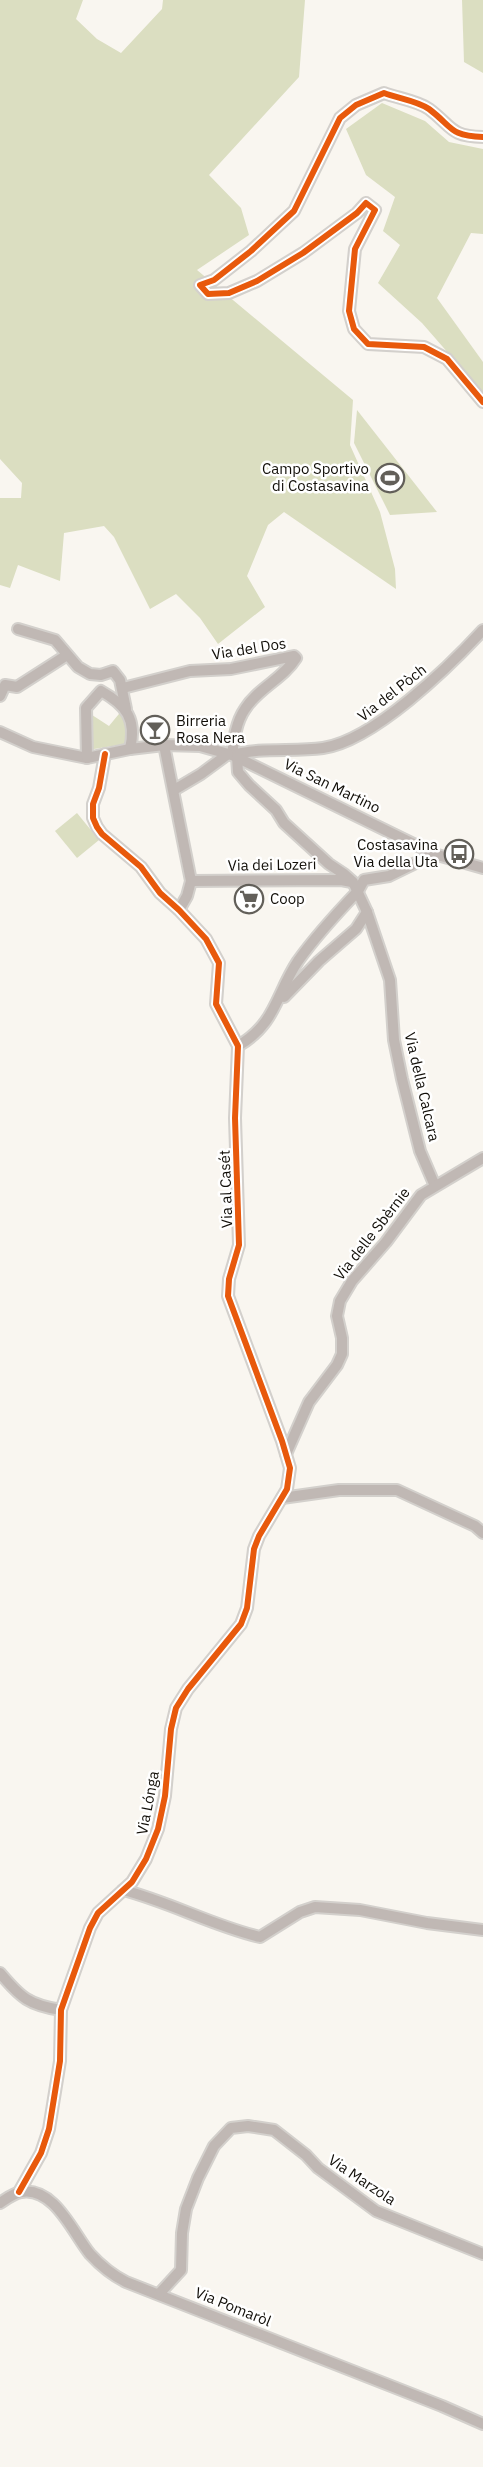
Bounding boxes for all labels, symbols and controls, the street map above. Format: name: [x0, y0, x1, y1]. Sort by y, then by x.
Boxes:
place label: Campo Sportivo di Costasavina: [262, 459, 369, 495]
sports icon: Campo Sportivo di Costasavina: [374, 462, 406, 494]
street label: Via del Dos: [211, 633, 287, 664]
street label: Via del Pòch: [353, 660, 430, 725]
place label: Birreria Rosa Nera: [176, 711, 245, 747]
bar icon: Birreria Rosa Nera: [139, 714, 171, 746]
street label: Via San Martino: [281, 754, 384, 817]
place label: Costasavina Via della Uta: [354, 835, 438, 871]
bus stop icon: Costasavina Via della Uta: [443, 838, 475, 870]
street label: Via dei Lozeri: [228, 854, 316, 875]
supermarket icon: Coop: [233, 883, 265, 915]
place label: Coop: [270, 889, 305, 908]
street label: Via della Calcara: [401, 1030, 444, 1143]
street label: Via al Casét: [215, 1150, 236, 1228]
street label: Via delle Sbèrnie: [329, 1183, 414, 1284]
street label: Via Lónga: [132, 1769, 163, 1836]
street label: Via Marzola: [325, 2150, 400, 2209]
street label: Via Pomaròl: [192, 2283, 274, 2330]

